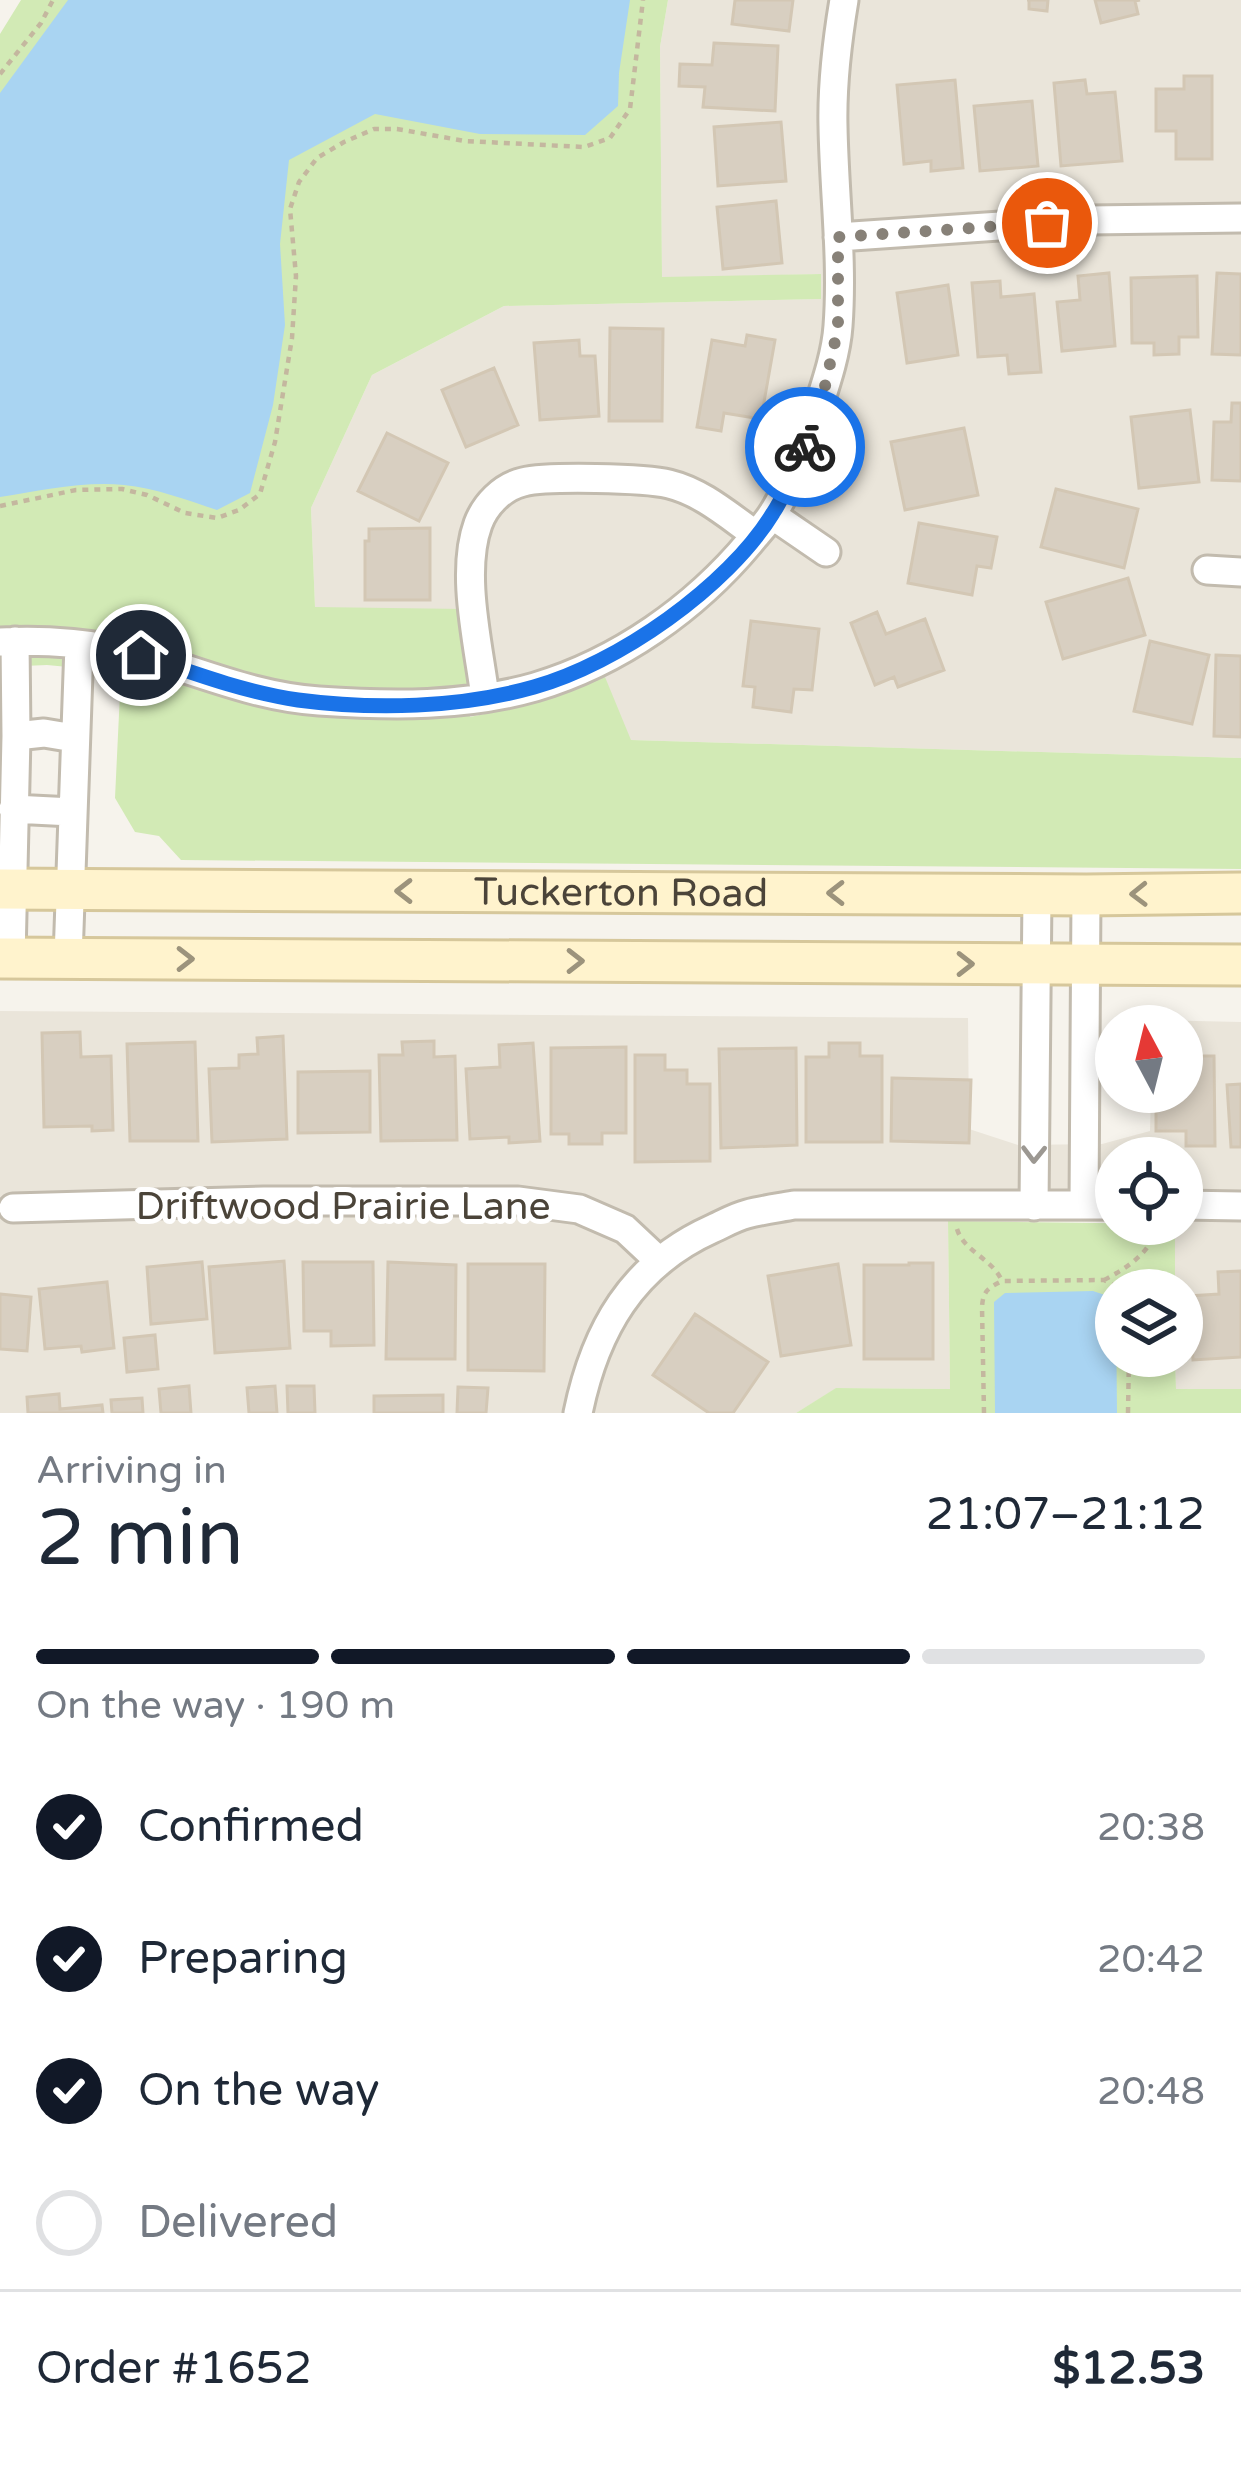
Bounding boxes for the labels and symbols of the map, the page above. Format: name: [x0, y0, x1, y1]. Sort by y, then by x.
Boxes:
pin: [996, 172, 1098, 274]
courier: [745, 387, 865, 507]
pin: [90, 604, 192, 706]
street label: Tuckerton Road: [474, 868, 768, 917]
one-way arrow: [394, 878, 413, 904]
one-way arrow: [826, 880, 844, 906]
one-way arrow: [1129, 881, 1147, 907]
one-way arrow: [176, 945, 195, 971]
one-way arrow: [567, 948, 585, 974]
one-way arrow: [957, 951, 975, 977]
north arrow: [1095, 1005, 1203, 1113]
one-way arrow: [1022, 1145, 1048, 1164]
street label: Driftwood Prairie Lane: [135, 1183, 551, 1230]

